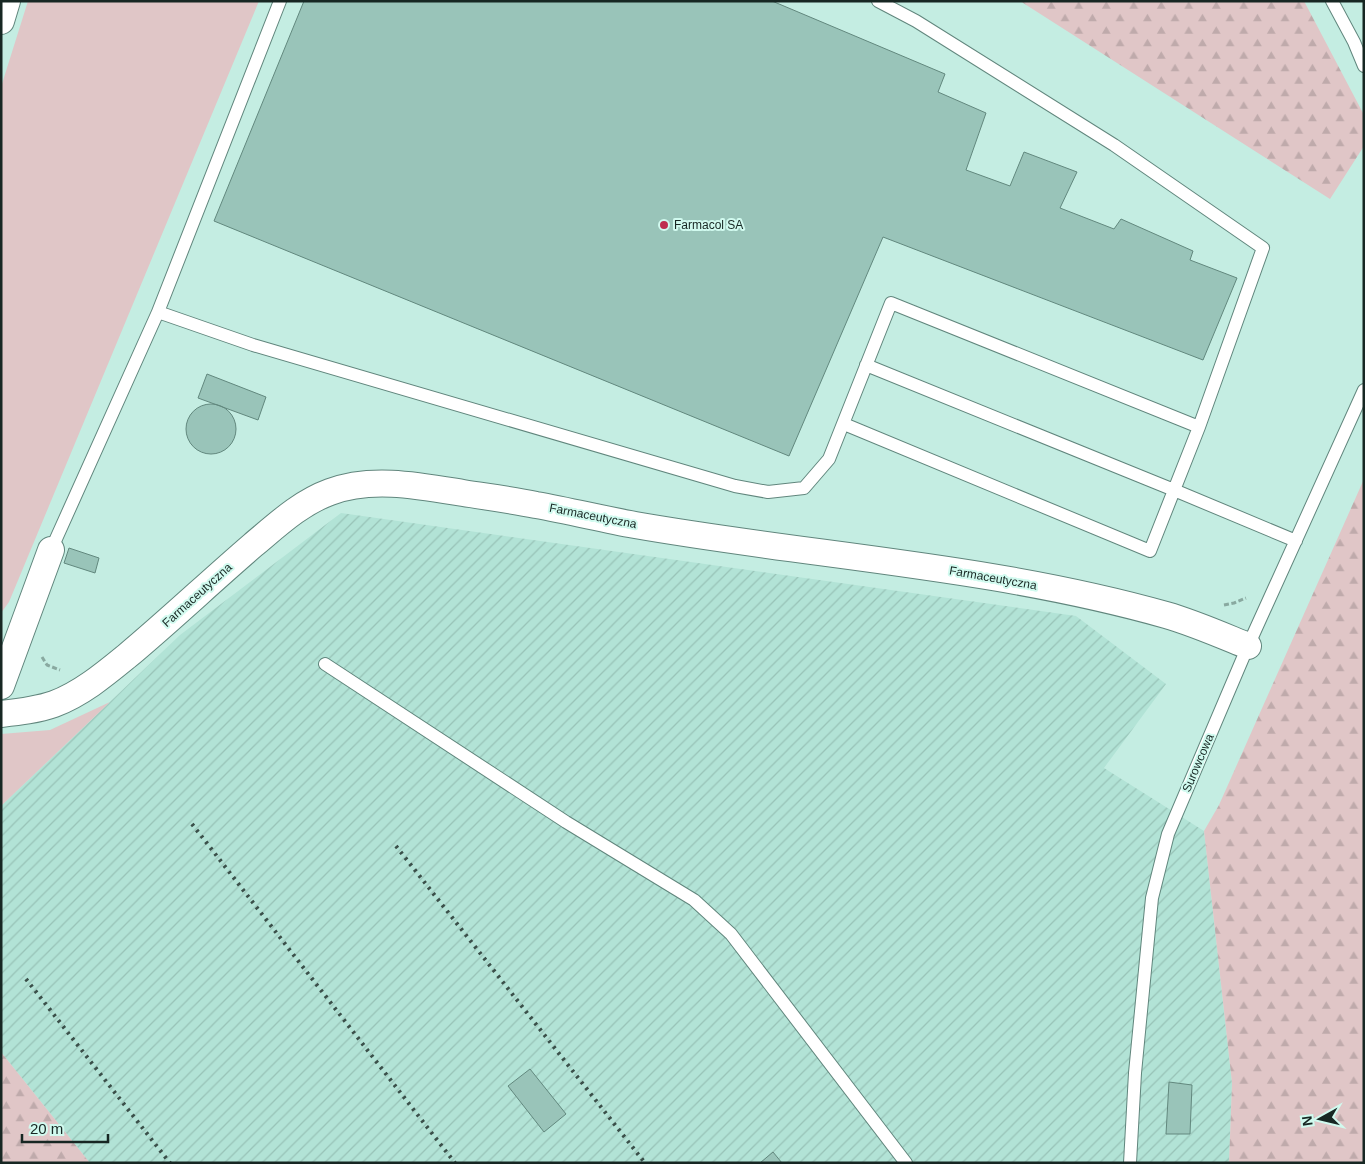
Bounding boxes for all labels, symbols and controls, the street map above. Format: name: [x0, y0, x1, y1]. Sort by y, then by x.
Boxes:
place label: Farmacol SA: [674, 218, 743, 232]
marker: Farmacol SA: [658, 219, 670, 231]
street label: Farmaceutyczna: [548, 501, 638, 531]
street label: Farmaceutyczna: [159, 560, 235, 630]
street label: Farmaceutyczna: [948, 563, 1038, 593]
street label: Surowcowa: [1179, 731, 1217, 794]
north arrow: [1295, 1094, 1345, 1144]
scale bar: [22, 1112, 109, 1144]
text: N: [1298, 1115, 1316, 1127]
text: 20 m: [30, 1120, 63, 1137]

